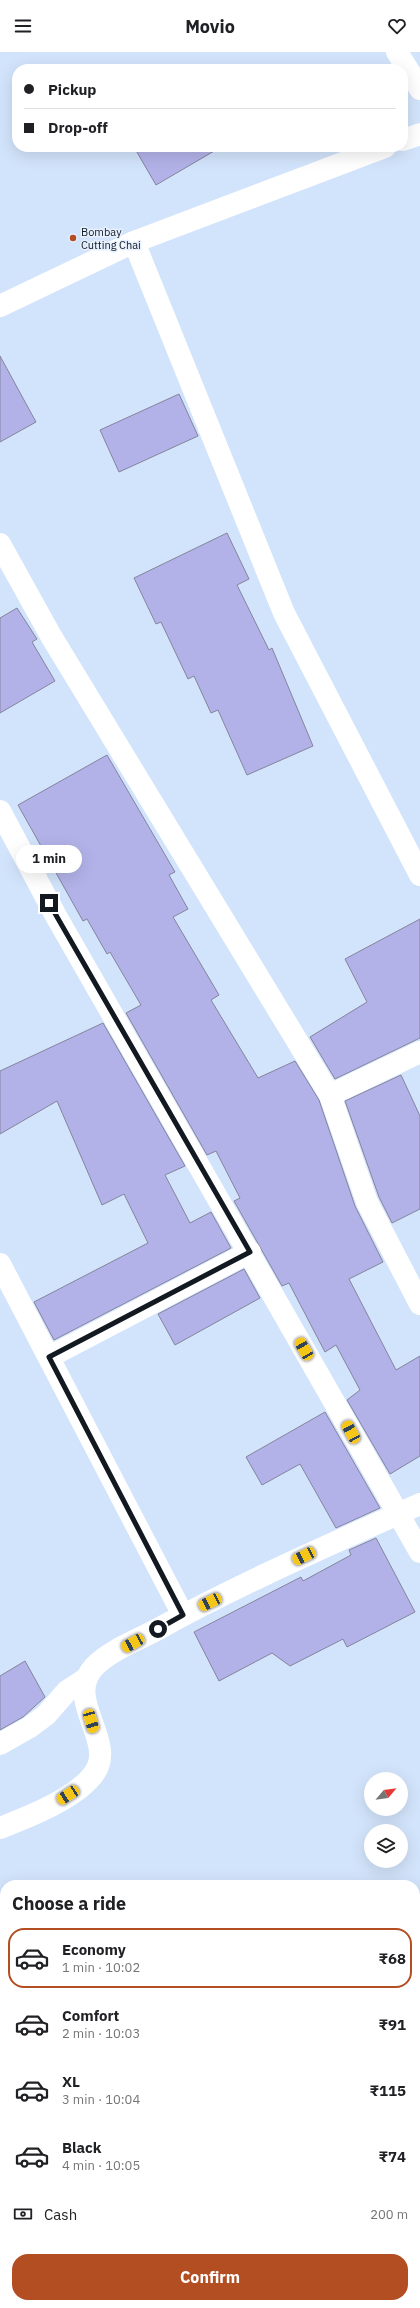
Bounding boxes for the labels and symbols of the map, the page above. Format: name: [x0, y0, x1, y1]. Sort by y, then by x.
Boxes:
place label: Bombay Cutting Chai: [81, 225, 141, 252]
marker: Bombay Cutting Chai: [68, 233, 78, 243]
callout: 1 min: [16, 845, 82, 873]
route end: [40, 894, 58, 912]
car: [293, 1336, 315, 1362]
car: [340, 1419, 362, 1445]
car: [291, 1545, 317, 1567]
car: [197, 1591, 223, 1613]
route start: [149, 1620, 167, 1638]
car: [120, 1632, 146, 1654]
car: [82, 1708, 100, 1734]
north arrow: [364, 1772, 408, 1816]
car: [55, 1783, 81, 1807]

